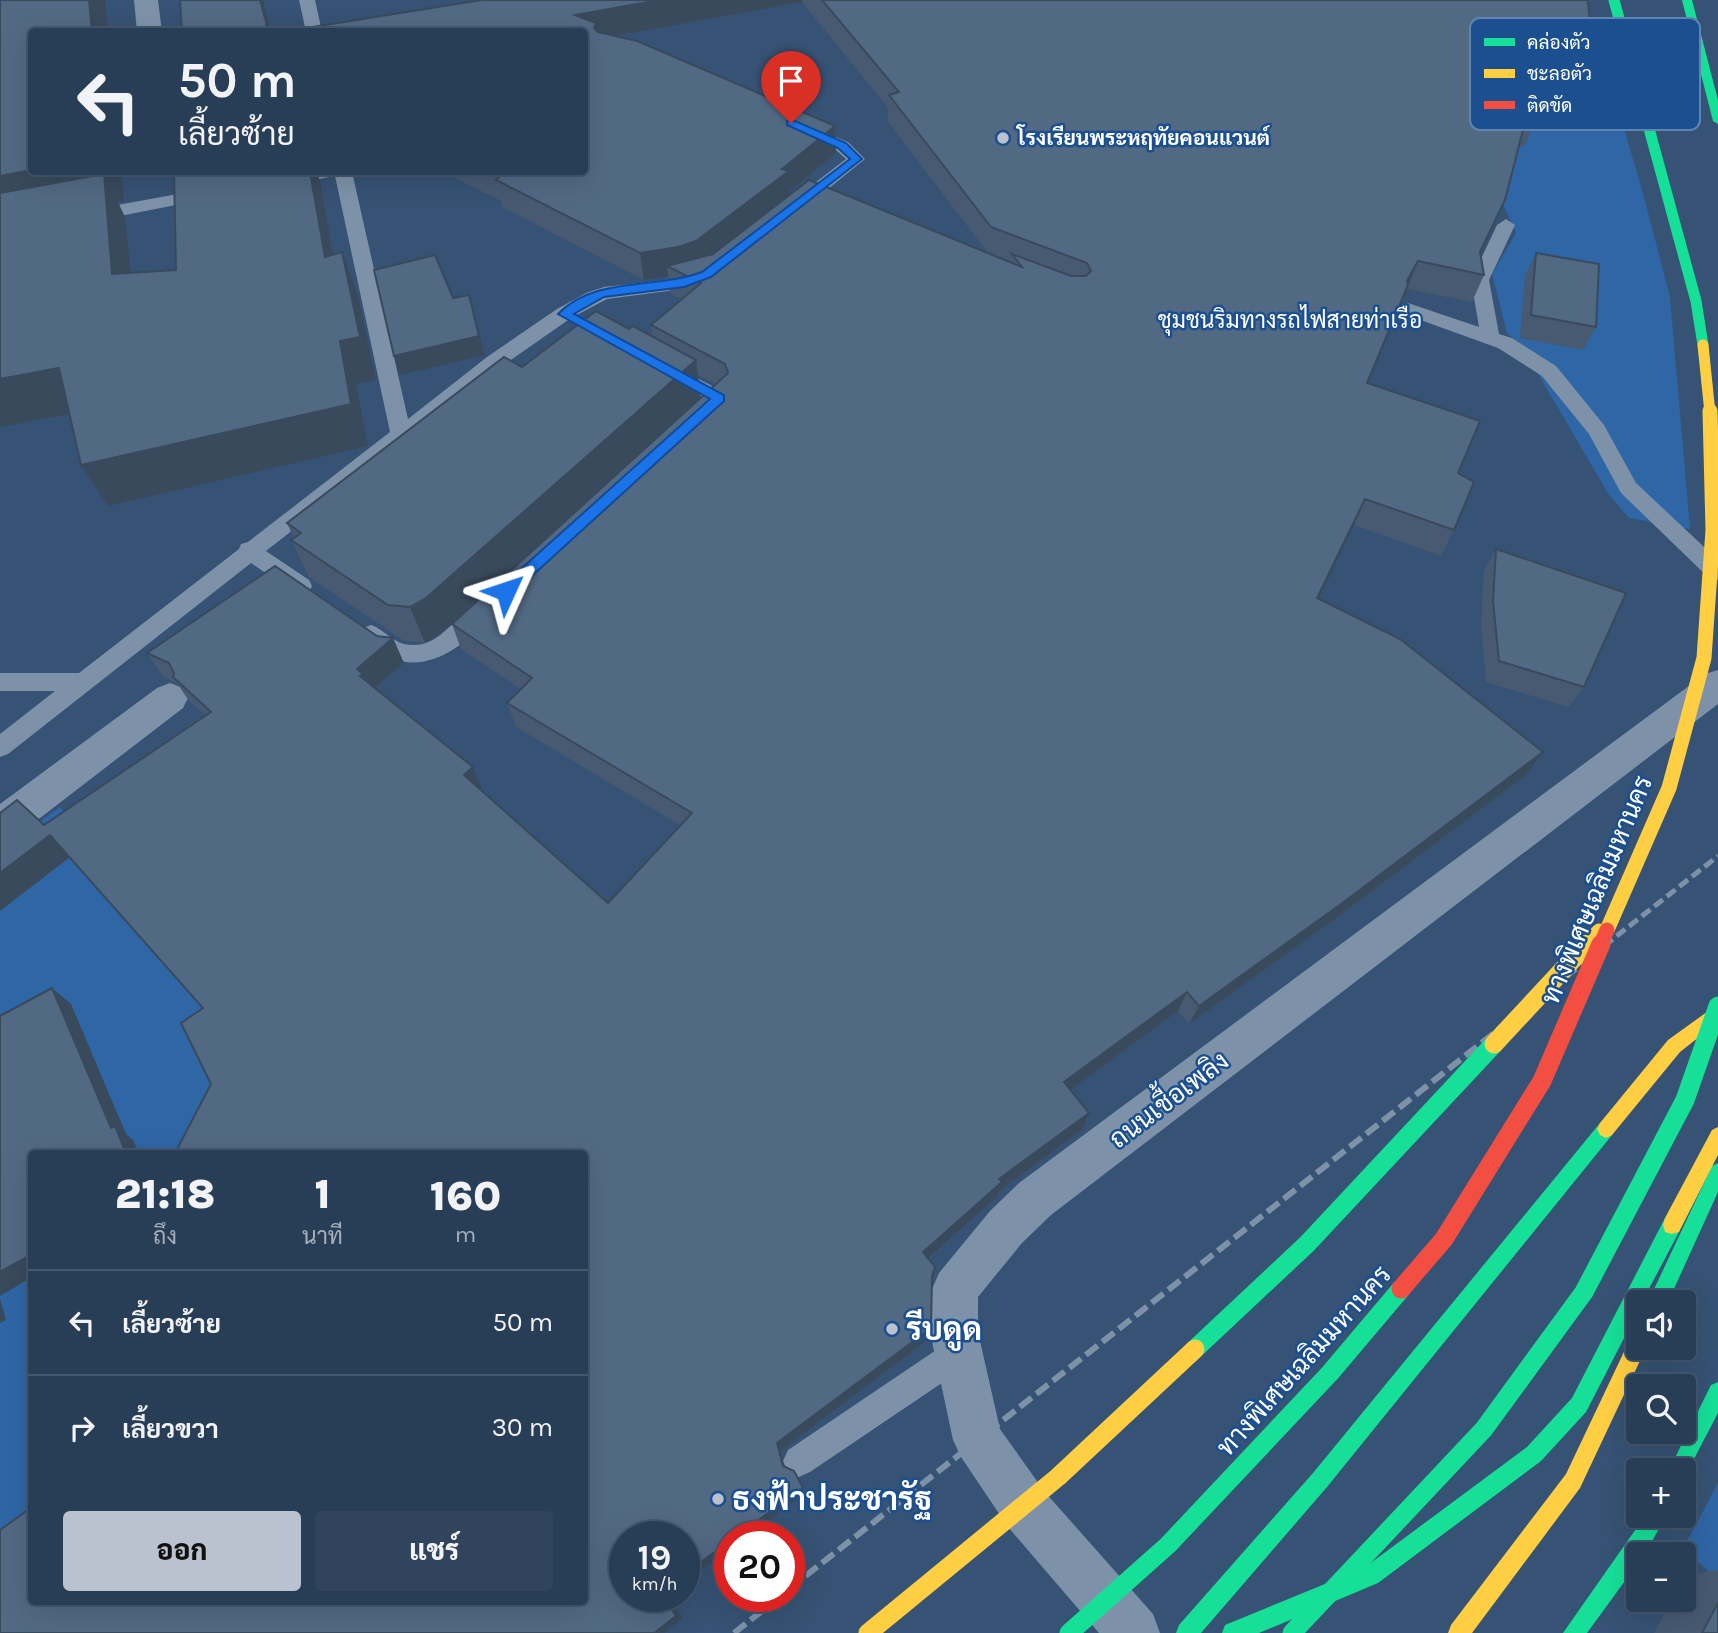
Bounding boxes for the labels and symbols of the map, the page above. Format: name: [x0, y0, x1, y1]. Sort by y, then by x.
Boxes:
legend: [1470, 18, 1700, 130]
text: คล่องตัว: [1527, 31, 1591, 54]
pin: [761, 51, 821, 123]
text: ชะลอตัว: [1527, 63, 1592, 85]
text: ติดขัด: [1527, 95, 1572, 117]
place label: โรงเรียนพระหฤทัยคอนแวนต์: [1015, 124, 1271, 150]
marker: โรงเรียนพระหฤทัยคอนแวนต์: [995, 130, 1011, 146]
district label: ชุมชนริมทางรถไฟสายท่าเรือ: [1158, 304, 1422, 336]
position arrow: [469, 554, 543, 628]
street label: ทางพิเศษเฉลิมมหานคร: [1535, 771, 1659, 1009]
street label: ถนนเชื้อเพลิง: [1099, 1039, 1235, 1155]
street label: ทางพิเศษเฉลิมมหานคร: [1210, 1259, 1398, 1463]
place label: รีบดูด: [905, 1309, 982, 1351]
marker: รีบดูด: [884, 1321, 900, 1337]
place label: ธงฟ้าประชารัฐ: [732, 1479, 932, 1520]
marker: ธงฟ้าประชารัฐ: [710, 1491, 726, 1507]
speed limit sign: 20: [714, 1521, 805, 1612]

